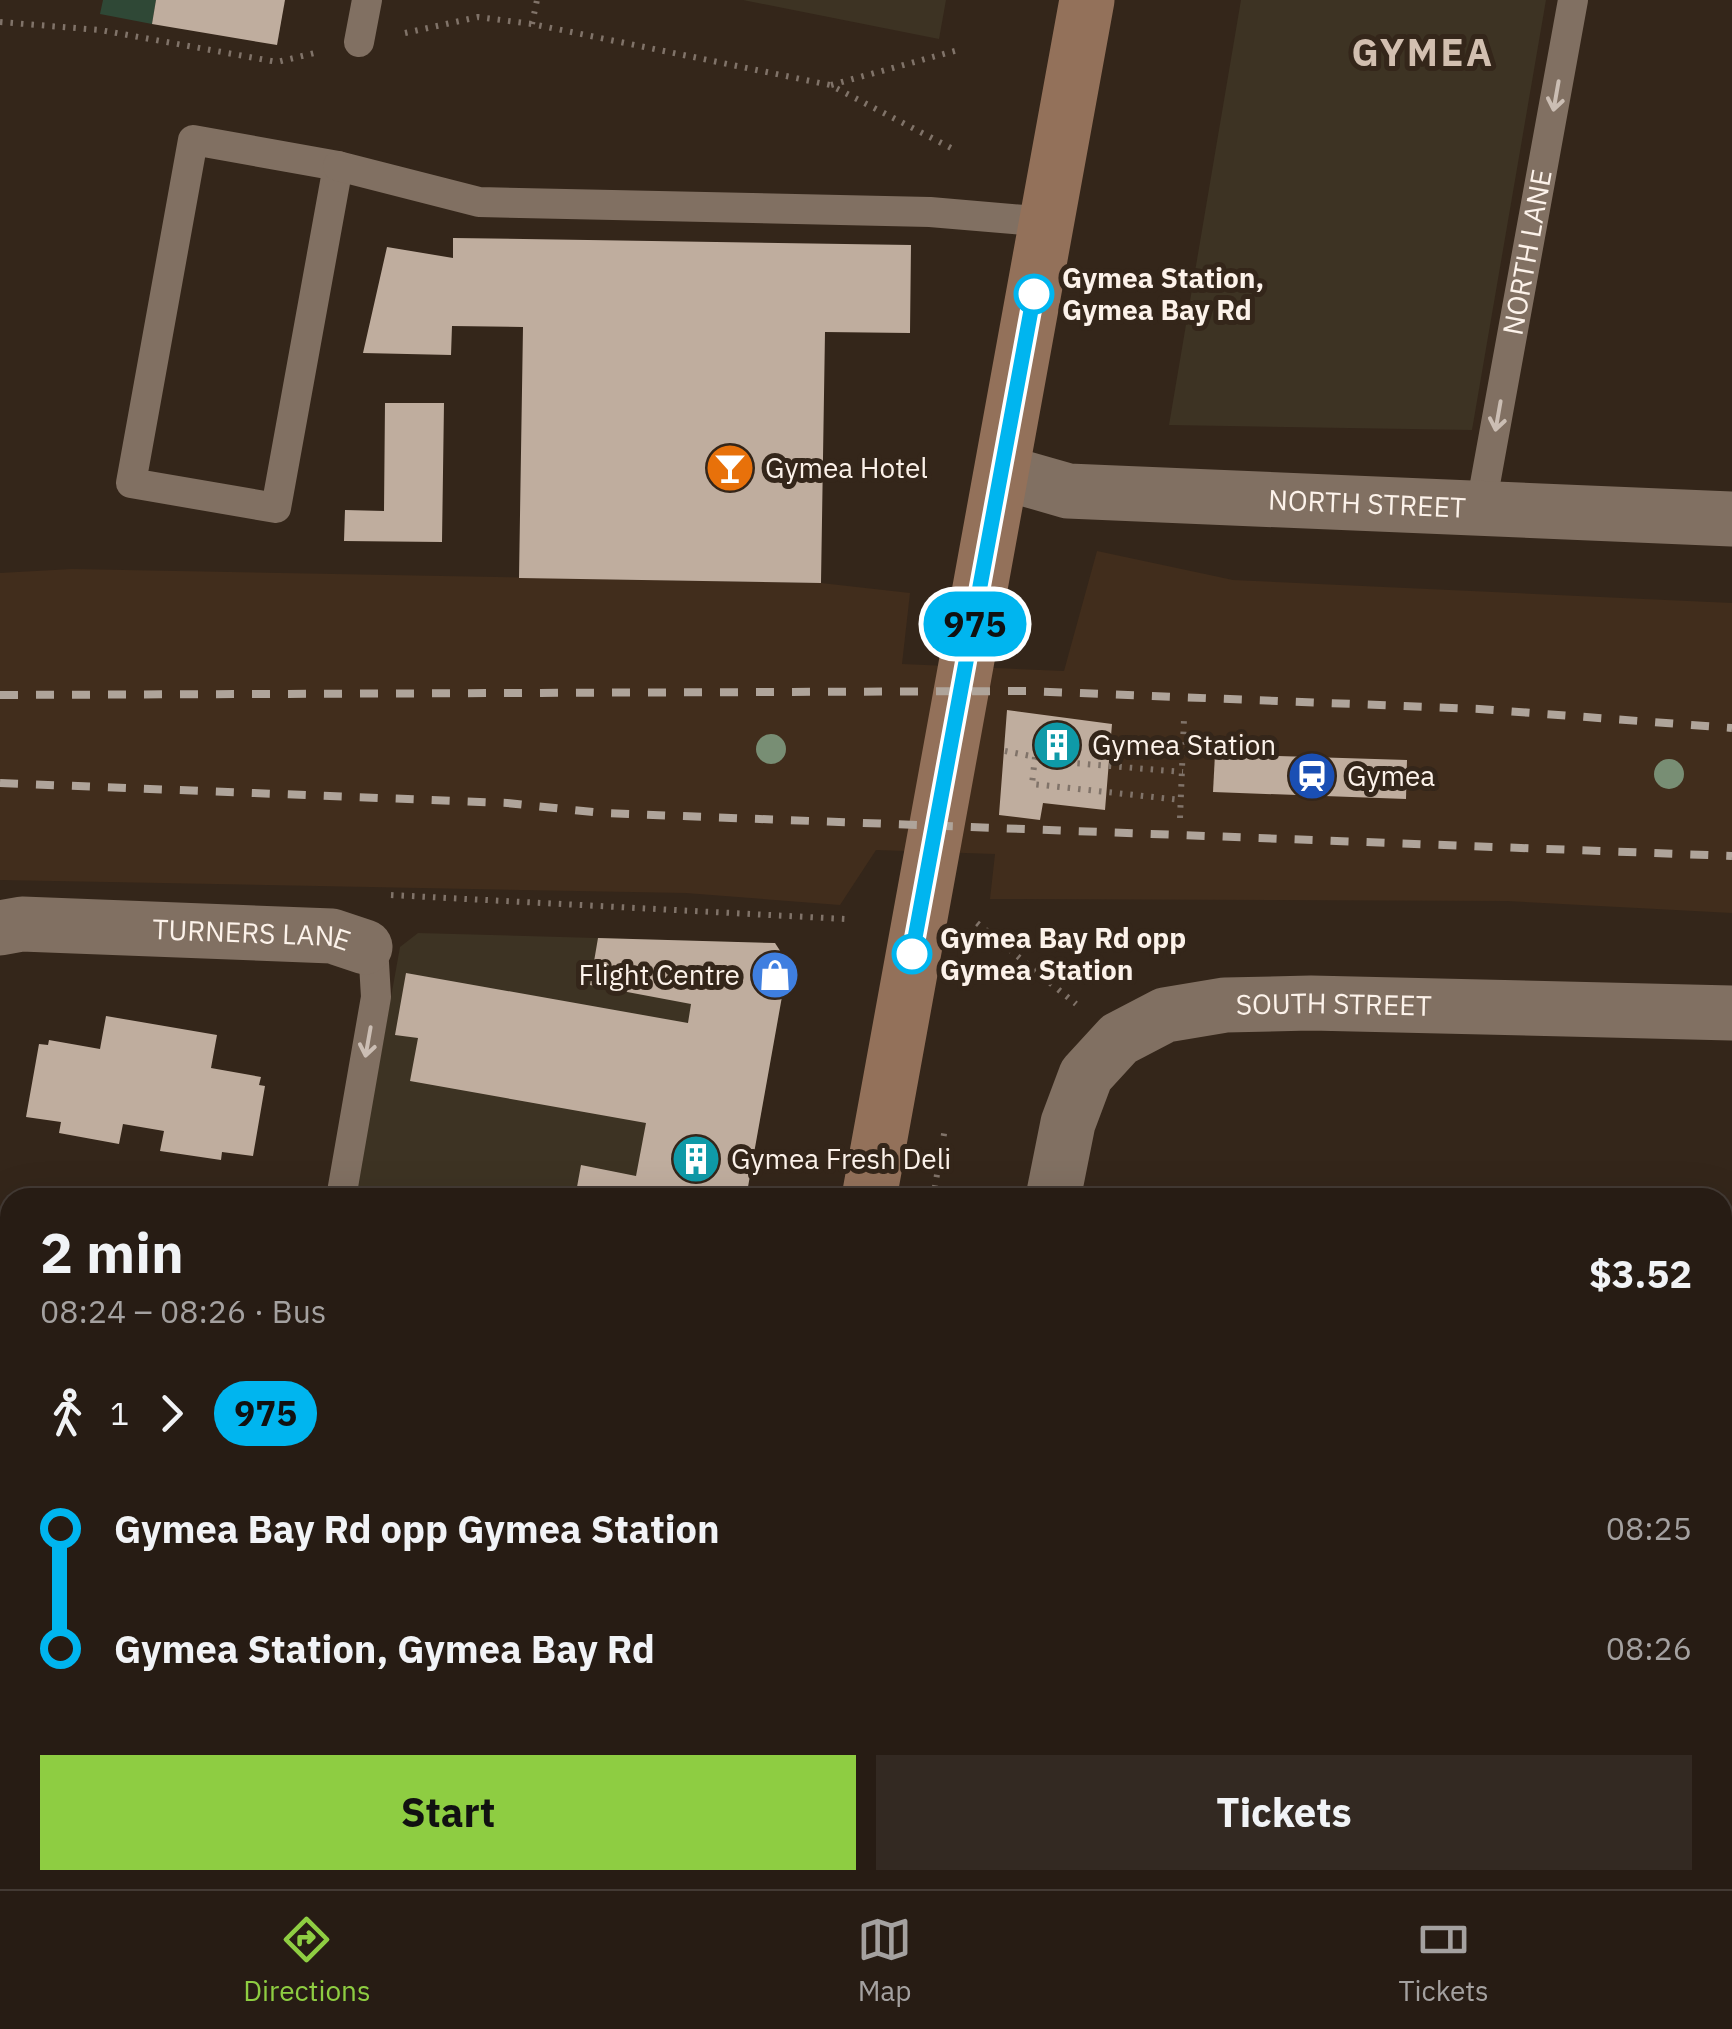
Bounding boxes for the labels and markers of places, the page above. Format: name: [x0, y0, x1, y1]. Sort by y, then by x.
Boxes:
place label: Gymea Station, Gymea Bay Rd: [1062, 259, 1264, 328]
marker: Gymea Station, Gymea Bay Rd: [1015, 275, 1053, 313]
bar icon: Gymea Hotel: [704, 442, 756, 494]
place label: Gymea Hotel: [765, 449, 928, 486]
building icon: Gymea Station: [1031, 719, 1083, 771]
place label: Gymea Station: [1092, 726, 1276, 763]
station icon: Gymea: [1286, 750, 1338, 802]
place label: Gymea: [1347, 757, 1435, 794]
place label: Gymea Bay Rd opp Gymea Station: [940, 919, 1186, 988]
marker: Gymea Bay Rd opp Gymea Station: [893, 935, 931, 973]
shop icon: Flight Centre: [749, 949, 801, 1001]
place label: Flight Centre: [579, 956, 740, 993]
building icon: Gymea Fresh Deli: [670, 1133, 722, 1185]
place label: Gymea Fresh Deli: [731, 1140, 951, 1177]

